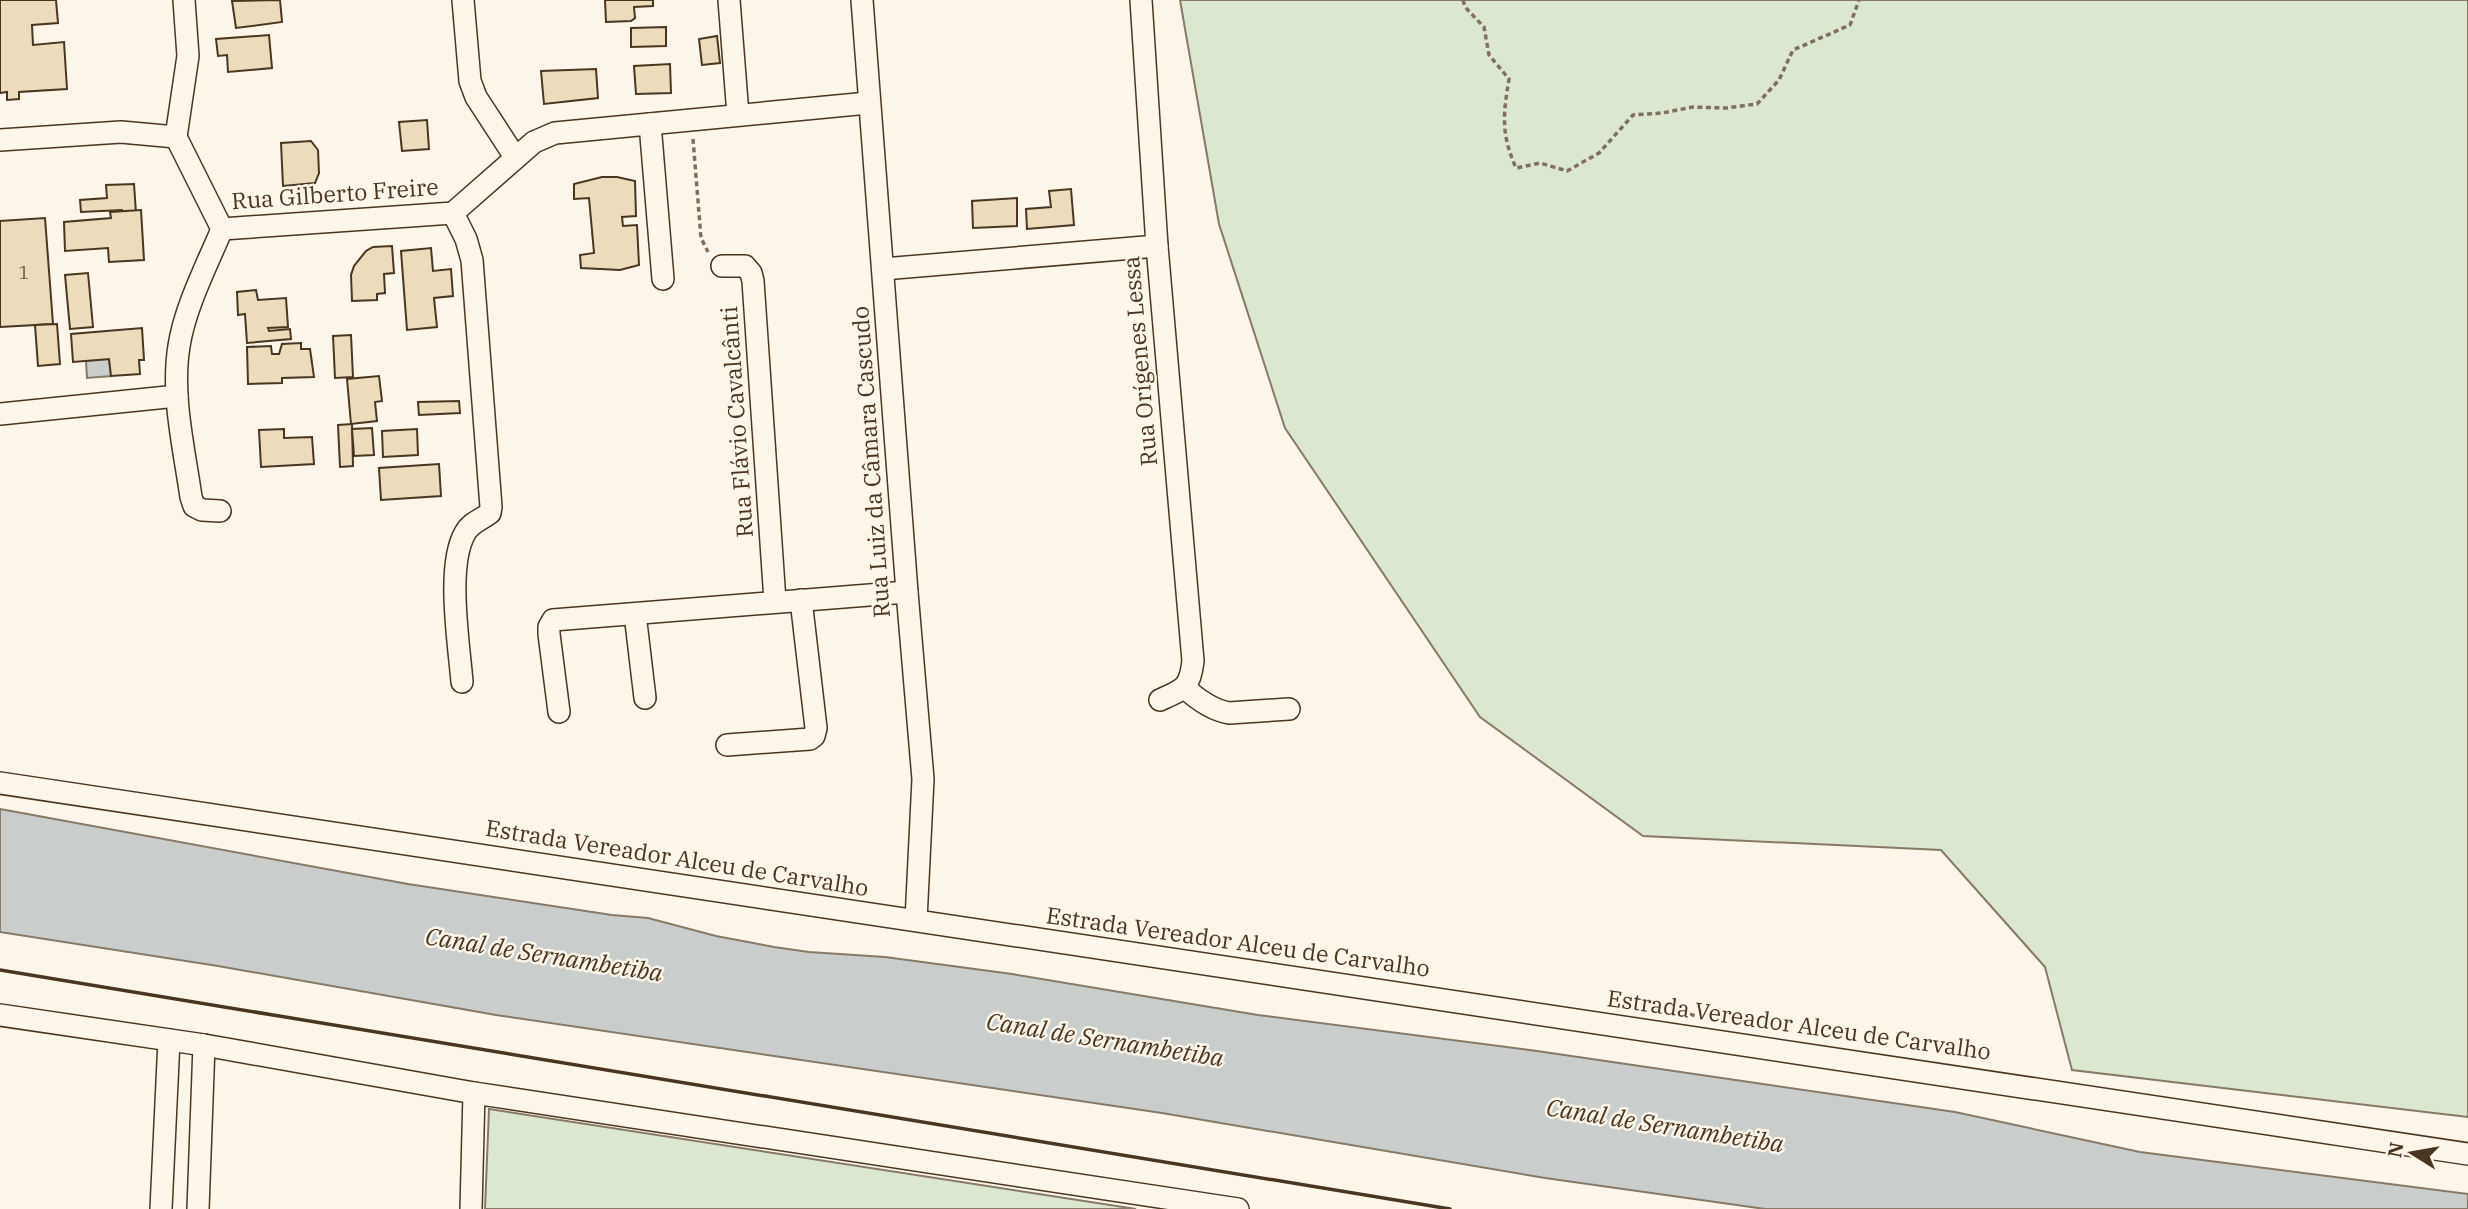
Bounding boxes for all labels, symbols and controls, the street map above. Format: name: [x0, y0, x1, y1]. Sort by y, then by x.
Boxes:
street label: Rua Gilberto Freire: [230, 171, 439, 215]
street label: Rua Orígenes Lessa: [1115, 255, 1163, 467]
house number: 1: [18, 260, 30, 284]
street label: Rua Flávio Cavalcânti: [713, 305, 759, 539]
street label: Rua Luiz da Câmara Cascudo: [844, 305, 896, 619]
street label: Estrada Vereador Alceu de Carvalho: [484, 812, 871, 902]
street label: Estrada Vereador Alceu de Carvalho: [1044, 899, 1432, 983]
water label: Canal de Sernambetiba: [423, 919, 665, 989]
street label: Estrada Vereador Alceu de Carvalho: [1605, 982, 1993, 1066]
water label: Canal de Sernambetiba: [984, 1004, 1226, 1074]
water label: Canal de Sernambetiba: [1544, 1090, 1786, 1160]
north arrow: [2377, 1118, 2447, 1188]
text: N: [2382, 1140, 2409, 1159]

